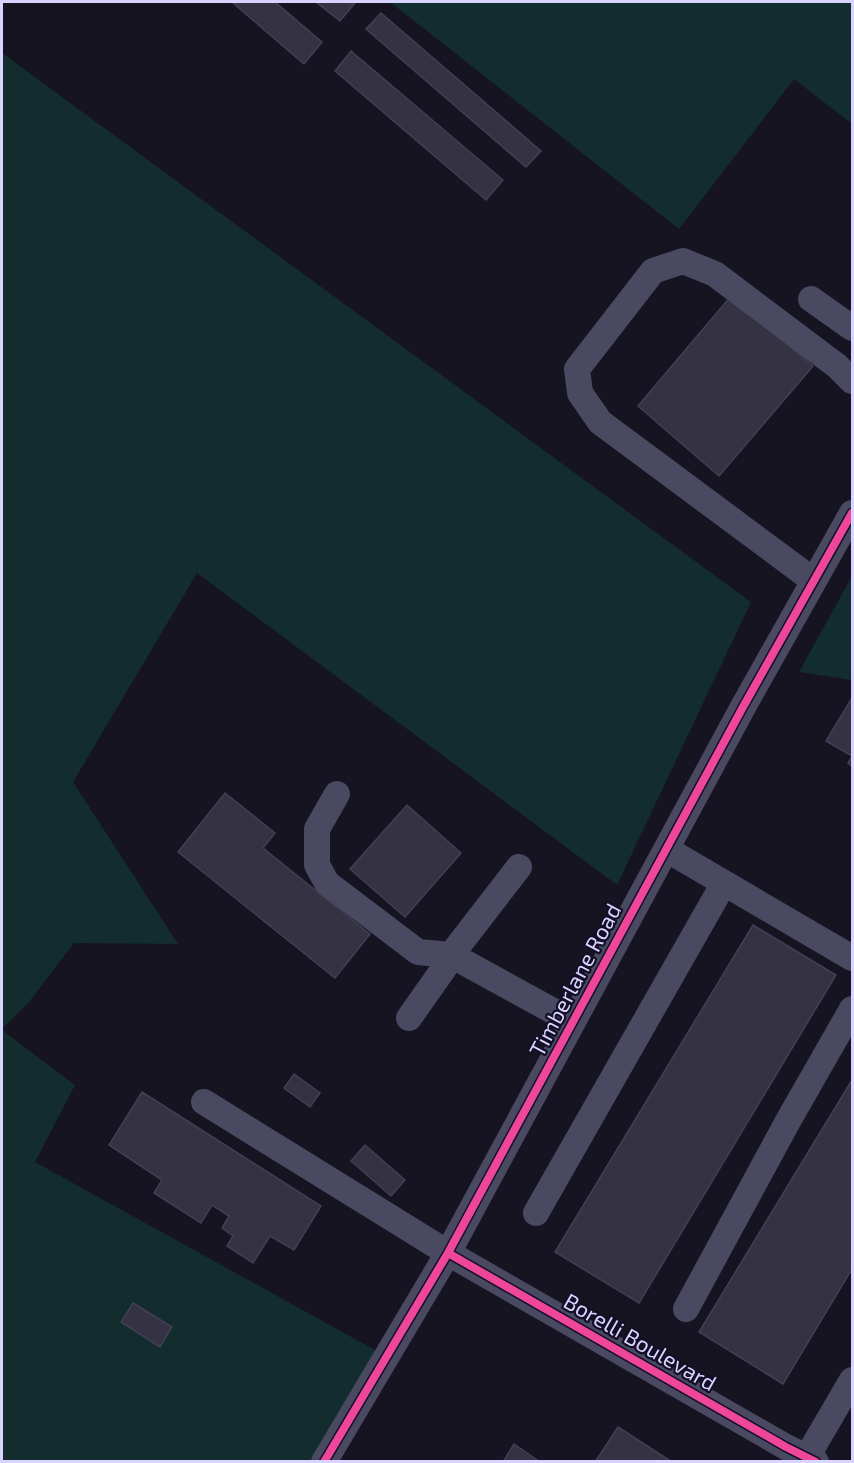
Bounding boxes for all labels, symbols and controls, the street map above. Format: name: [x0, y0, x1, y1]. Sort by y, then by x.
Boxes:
street label: Timberlane Road: [523, 899, 625, 1060]
street label: Borelli Boulevard: [560, 1287, 721, 1395]

